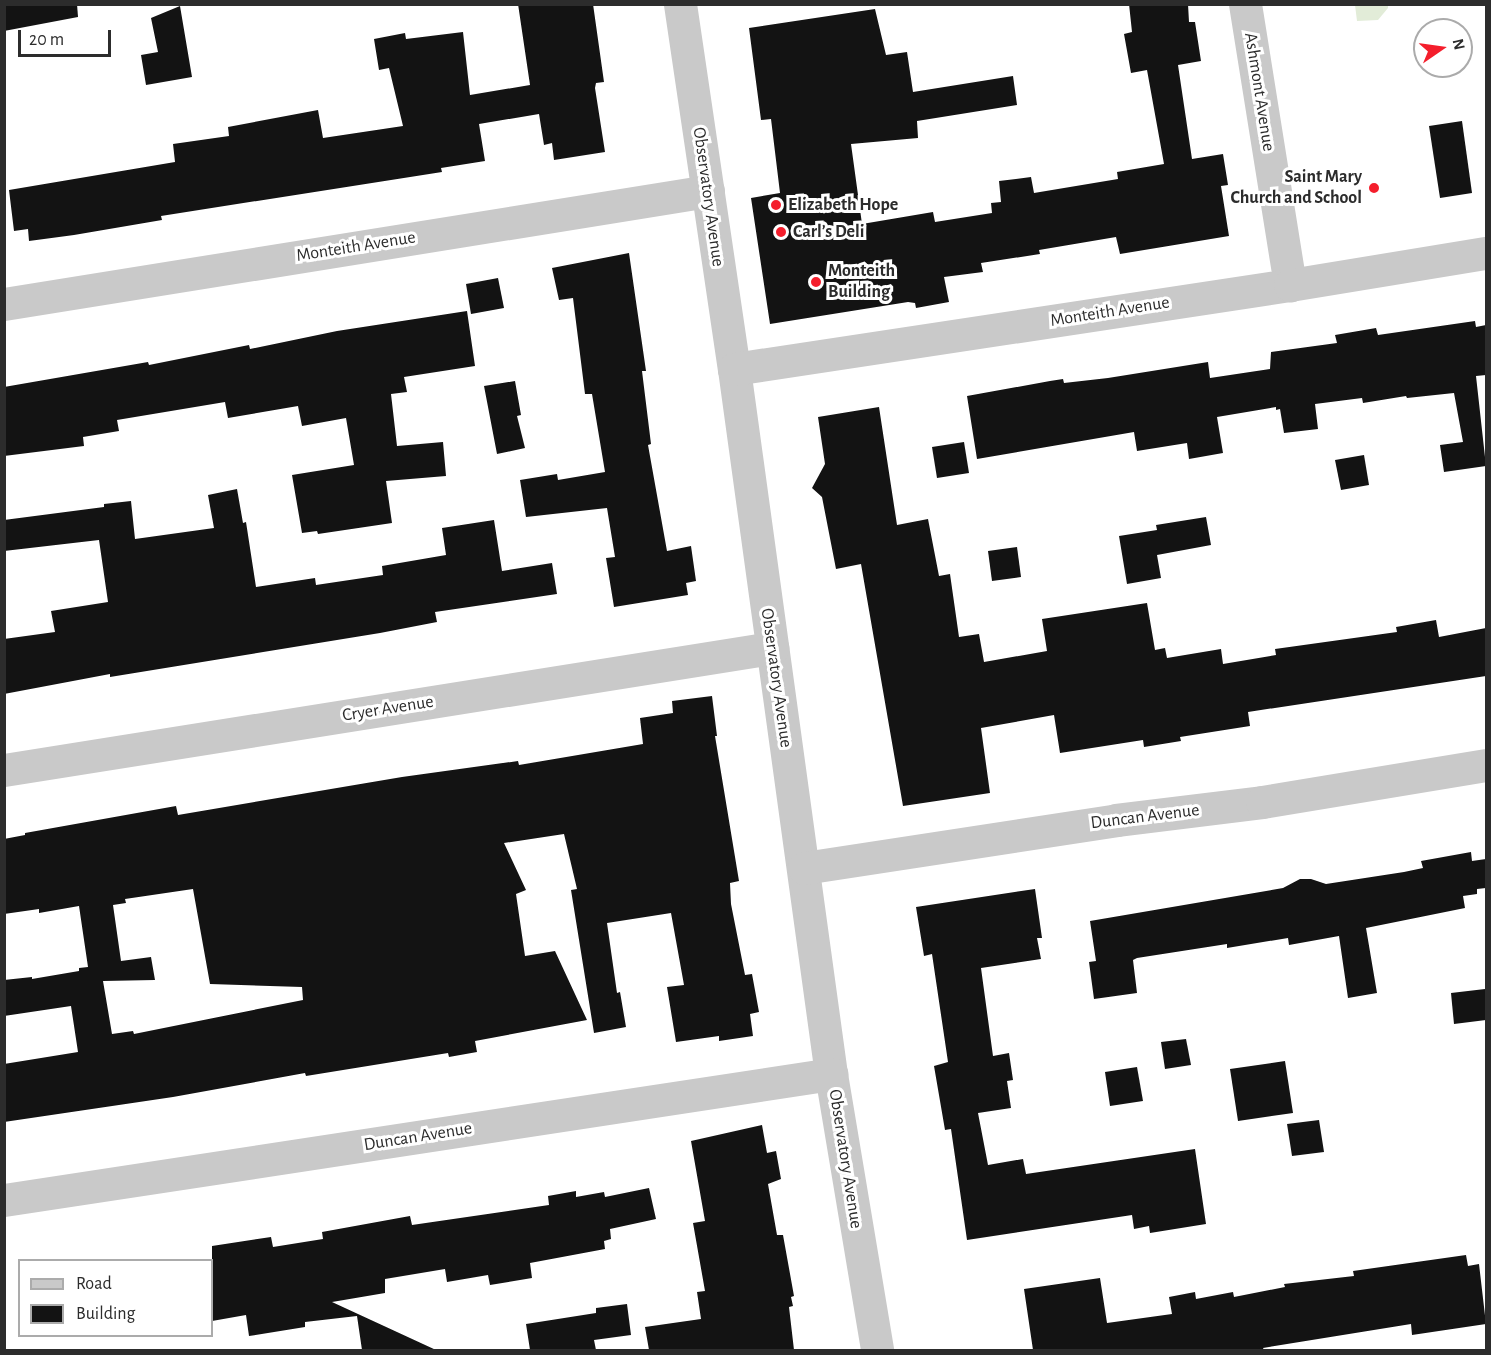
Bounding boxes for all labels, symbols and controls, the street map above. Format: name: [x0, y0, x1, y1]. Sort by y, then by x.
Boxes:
scale bar: [21, 18, 114, 56]
north arrow: [1413, 18, 1473, 78]
text: 20 m: [29, 31, 64, 49]
street label: Ashmont Avenue: [1239, 31, 1279, 153]
text: N: [1450, 37, 1468, 52]
street label: Observatory Avenue: [688, 126, 728, 268]
place label: Saint Mary Church and School: [1230, 167, 1362, 210]
marker: Saint Mary Church and School: [1367, 181, 1381, 195]
place label: Elizabeth Hope: [788, 194, 898, 216]
marker: Elizabeth Hope: [769, 198, 783, 212]
place label: Carl’s Deli: [793, 221, 864, 243]
marker: Carl’s Deli: [774, 225, 788, 239]
street label: Monteith Avenue: [295, 227, 417, 267]
place label: Monteith Building: [828, 261, 895, 304]
marker: Monteith Building: [809, 275, 823, 289]
street label: Monteith Avenue: [1049, 292, 1171, 332]
street label: Observatory Avenue: [756, 607, 796, 749]
street label: Cryer Avenue: [341, 691, 435, 727]
street label: Duncan Avenue: [1089, 800, 1201, 834]
street label: Observatory Avenue: [823, 1088, 867, 1230]
street label: Duncan Avenue: [362, 1118, 474, 1156]
legend: [18, 1259, 213, 1337]
text: Road: [76, 1275, 112, 1293]
text: Building: [76, 1305, 135, 1323]

